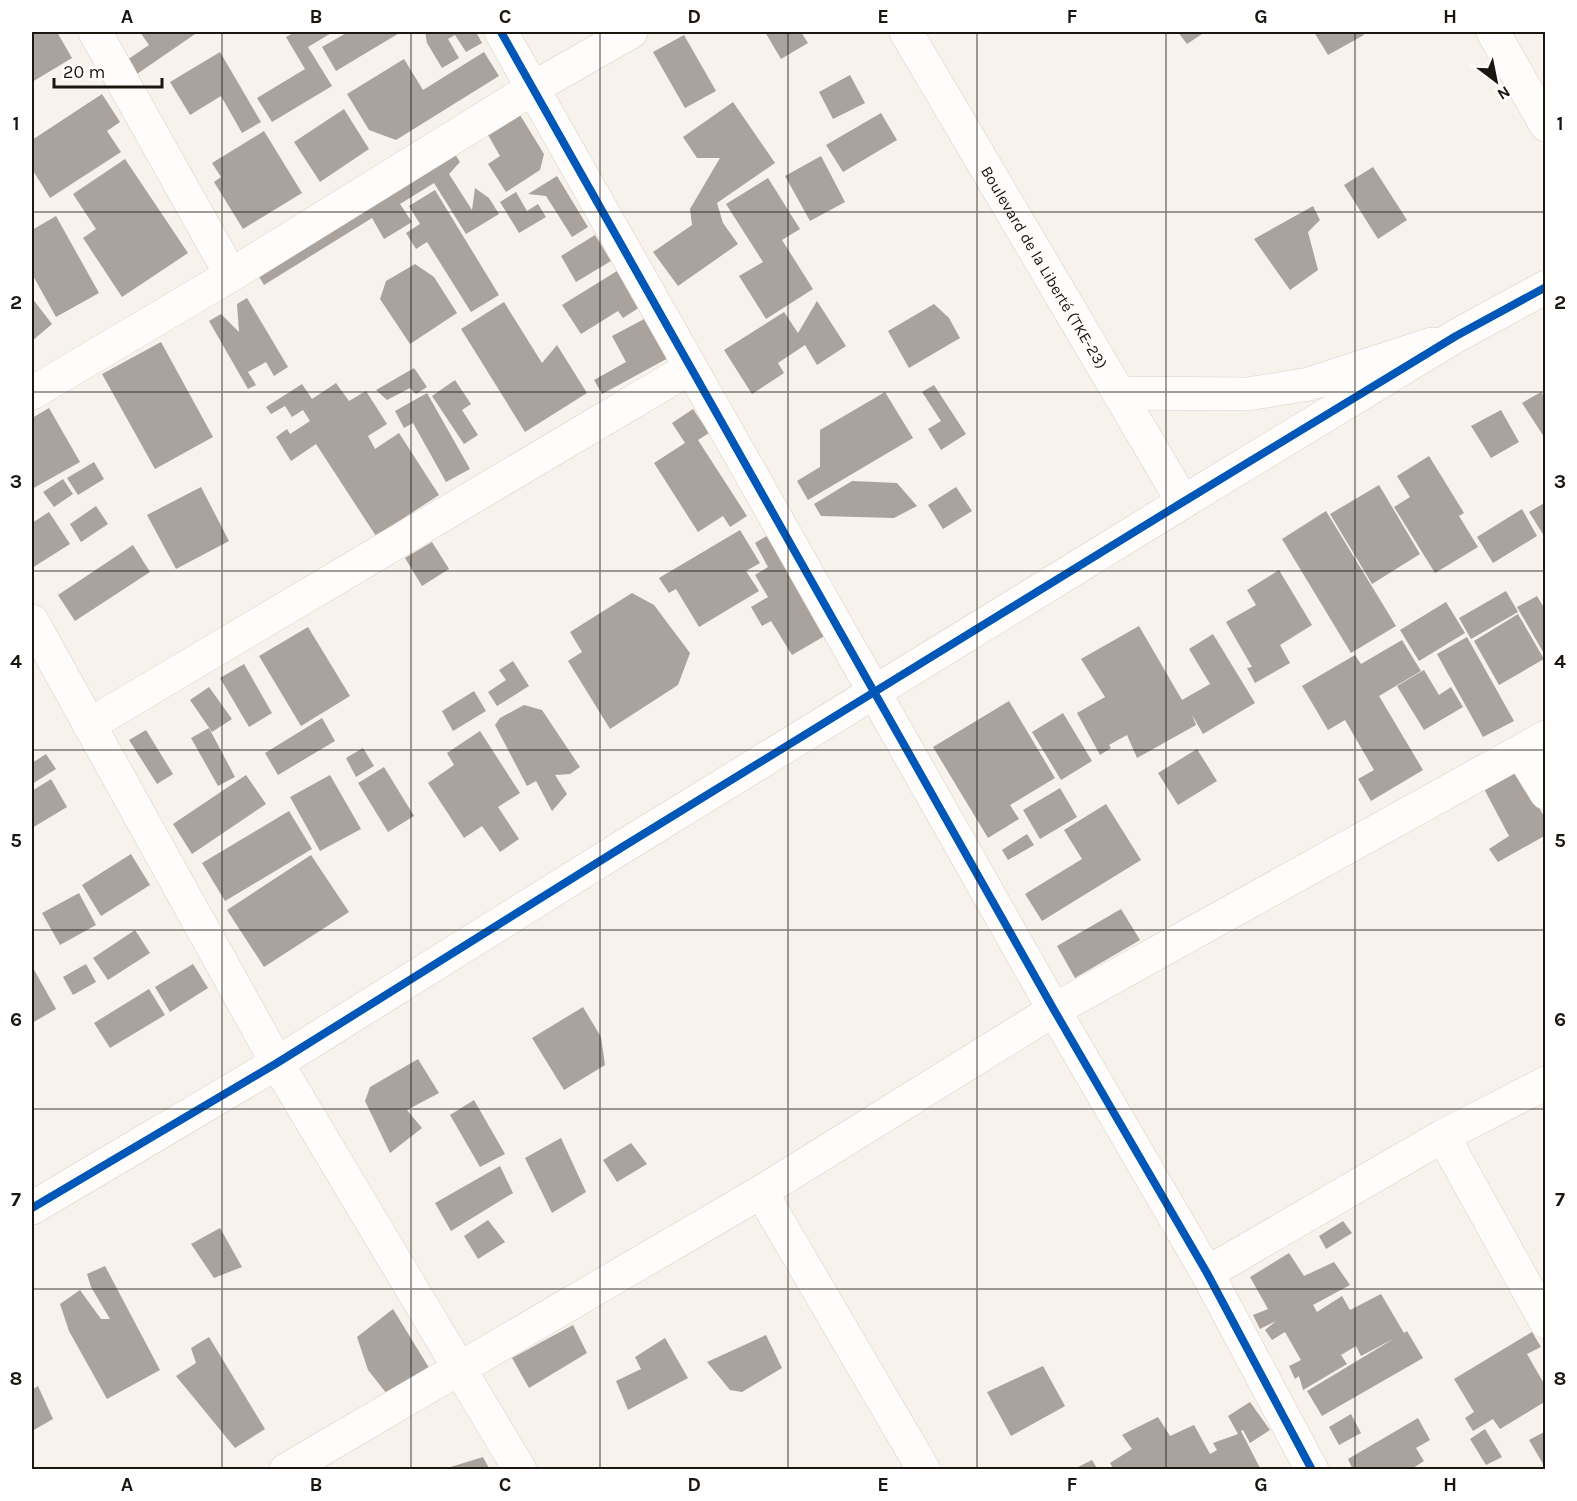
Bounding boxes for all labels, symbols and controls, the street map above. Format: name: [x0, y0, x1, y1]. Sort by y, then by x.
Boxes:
text: A: [121, 5, 134, 28]
text: B: [310, 5, 322, 28]
text: C: [499, 5, 511, 28]
text: D: [687, 5, 701, 28]
text: E: [877, 5, 889, 28]
text: F: [1067, 5, 1078, 28]
text: G: [1254, 5, 1268, 28]
text: H: [1443, 5, 1457, 28]
scale bar: [54, 51, 162, 89]
north arrow: [1466, 51, 1526, 111]
text: 20 m: [63, 61, 105, 83]
text: N: [1494, 82, 1514, 104]
text: 1: [12, 112, 20, 135]
text: 1: [1556, 112, 1564, 135]
street label: Boulevard de la Liberté (TKE-23): [978, 162, 1112, 372]
text: 2: [10, 291, 22, 314]
text: 2: [1554, 291, 1566, 314]
text: 3: [10, 470, 22, 493]
text: 3: [1554, 470, 1566, 493]
text: 4: [10, 650, 22, 673]
text: 4: [1554, 650, 1566, 673]
text: 5: [10, 829, 22, 852]
text: 5: [1554, 829, 1566, 852]
text: 6: [10, 1008, 22, 1031]
text: 6: [1554, 1008, 1566, 1031]
text: 7: [11, 1188, 21, 1211]
text: 7: [1555, 1188, 1565, 1211]
text: 8: [10, 1367, 22, 1390]
text: 8: [1554, 1367, 1566, 1390]
text: A: [121, 1473, 134, 1496]
text: B: [310, 1473, 322, 1496]
text: C: [499, 1473, 511, 1496]
text: D: [687, 1473, 701, 1496]
text: E: [877, 1473, 889, 1496]
text: F: [1067, 1473, 1078, 1496]
text: G: [1254, 1473, 1268, 1496]
text: H: [1443, 1473, 1457, 1496]

